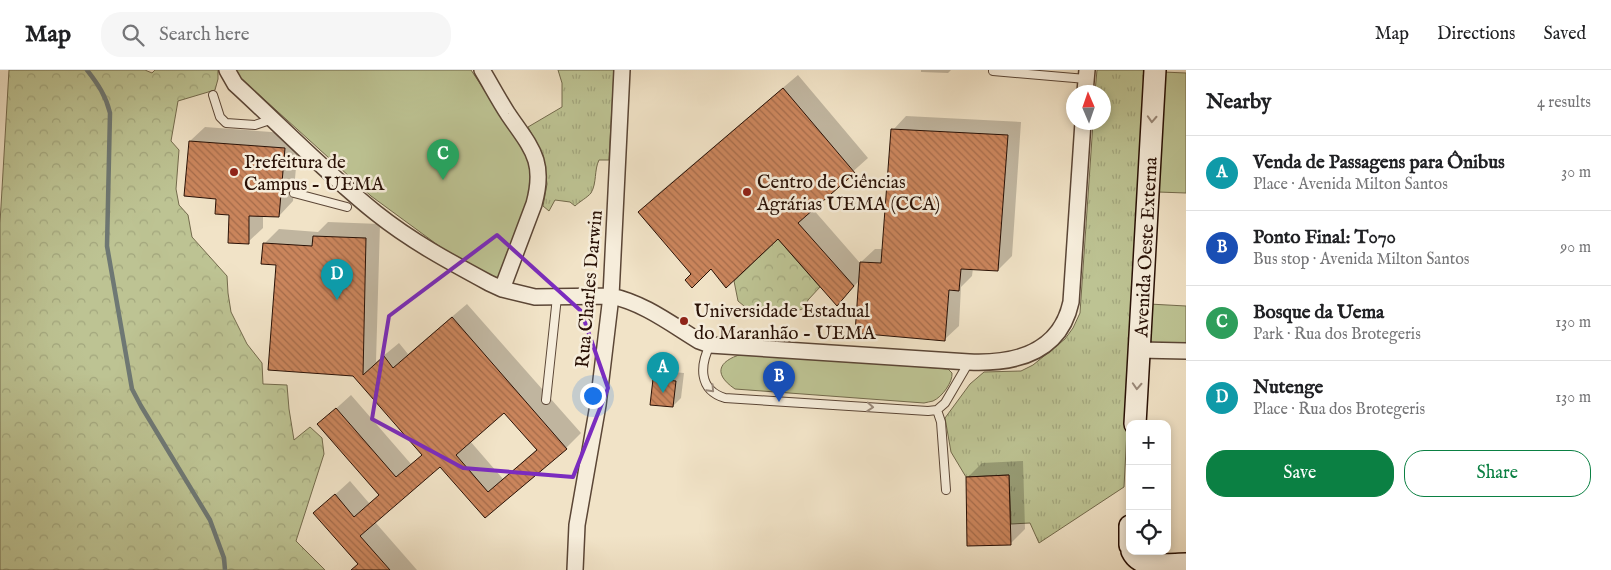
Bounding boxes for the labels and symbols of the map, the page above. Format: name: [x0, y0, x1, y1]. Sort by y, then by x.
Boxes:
north arrow: [1066, 85, 1111, 130]
one-way arrow: [1146, 115, 1157, 123]
pin: C: [427, 139, 459, 180]
place label: Prefeitura de Campus - UEMA: [244, 151, 385, 197]
street label: Avenida Oeste Externa: [1130, 156, 1164, 339]
marker: Prefeitura de Campus - UEMA: [228, 166, 240, 178]
place label: Centro de Ciências Agrárias UEMA (CCA): [756, 171, 940, 217]
marker: Centro de Ciências Agrárias UEMA (CCA): [741, 186, 753, 198]
street label: Rua Charles Darwin: [571, 209, 609, 369]
pin: D: [321, 259, 353, 300]
place label: Universidade Estadual do Maranhão - UEMA: [694, 300, 877, 346]
marker: Universidade Estadual do Maranhão - UEMA: [678, 315, 690, 327]
pin: A: [647, 352, 679, 393]
pin: B: [763, 361, 795, 402]
one-way arrow: [1132, 382, 1143, 390]
your location: [580, 383, 606, 409]
one-way arrow: [706, 383, 715, 392]
one-way arrow: [866, 402, 874, 413]

